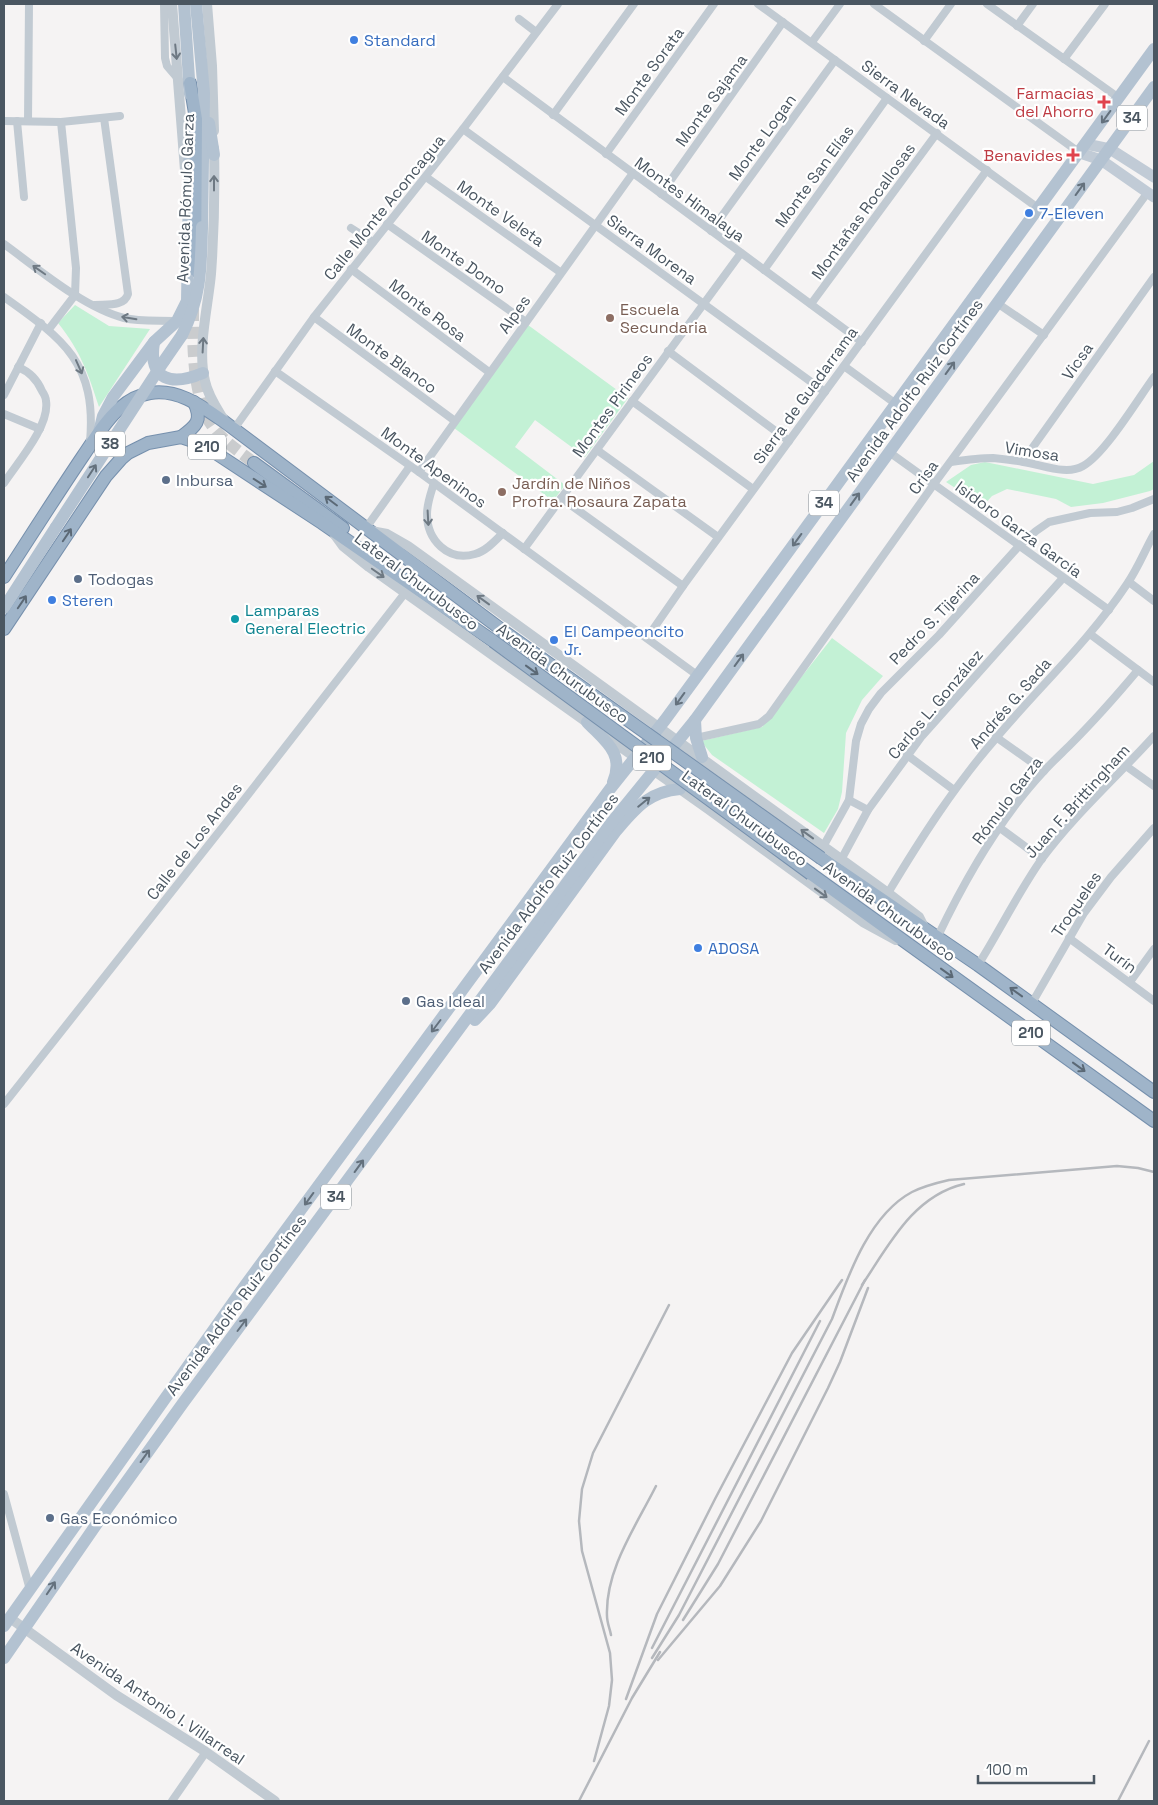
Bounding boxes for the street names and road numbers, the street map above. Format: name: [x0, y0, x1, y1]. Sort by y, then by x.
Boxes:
street label: Monte Sorata: [610, 23, 689, 120]
street label: Monte Sajama: [671, 50, 752, 151]
street label: Sierra Nevada: [857, 55, 954, 134]
street label: Monte Logan: [724, 90, 801, 185]
road number: 34: [1117, 106, 1147, 130]
street label: Avenida Rómulo Garza: [172, 113, 199, 283]
street label: Monte San Elías: [770, 121, 859, 232]
street label: Calle Monte Aconcagua: [319, 130, 450, 285]
street label: Montañas Rocallosas: [807, 139, 920, 284]
street label: Montes Himalaya: [630, 152, 749, 247]
street label: Monte Veleta: [453, 176, 549, 251]
street label: Sierra Morena: [603, 210, 701, 289]
street label: Monte Domo: [418, 226, 510, 299]
street label: Monte Rosa: [385, 274, 471, 346]
street label: Alpes: [494, 291, 535, 338]
street label: Avenida Adolfo Ruiz Cortínes: [841, 295, 988, 486]
street label: Monte Blanco: [342, 318, 441, 398]
street label: Sierra de Guadarrama: [748, 322, 862, 468]
street label: Vicsa: [1057, 338, 1098, 384]
street label: Montes Pirineos: [568, 349, 657, 461]
street label: Monte Apeninos: [377, 422, 491, 513]
road number: 38: [95, 432, 125, 456]
road number: 210: [188, 434, 226, 460]
street label: Vimosa: [1003, 437, 1061, 466]
street label: Crisa: [904, 456, 943, 499]
street label: Isidoro Garza García: [951, 476, 1086, 583]
road number: 34: [809, 490, 839, 516]
street label: Lateral Churubusco: [350, 528, 483, 635]
street label: Pedro S. Tijerina: [885, 567, 984, 669]
street label: Avenida Churubusco: [492, 618, 633, 728]
street label: Carlos L. González: [883, 645, 988, 764]
street label: Andrés G. Sada: [965, 653, 1056, 753]
street label: Juan F. Brittingham: [1020, 740, 1134, 863]
road number: 210: [633, 746, 671, 770]
street label: Rómulo Garza: [968, 752, 1047, 848]
street label: Lateral Churubusco: [678, 766, 812, 871]
street label: Calle de Los Andes: [142, 778, 247, 904]
street label: Avenida Adolfo Ruiz Cortínes: [474, 789, 623, 978]
street label: Avenida Churubusco: [819, 856, 960, 966]
street label: Troqueles: [1047, 867, 1106, 941]
street label: Turín: [1098, 939, 1141, 978]
road number: 210: [1012, 1020, 1050, 1046]
road number: 34: [321, 1184, 351, 1210]
street label: Avenida Adolfo Ruiz Cortínes: [162, 1211, 311, 1400]
street label: Avenida Antonio I. Villarreal: [67, 1637, 249, 1770]

